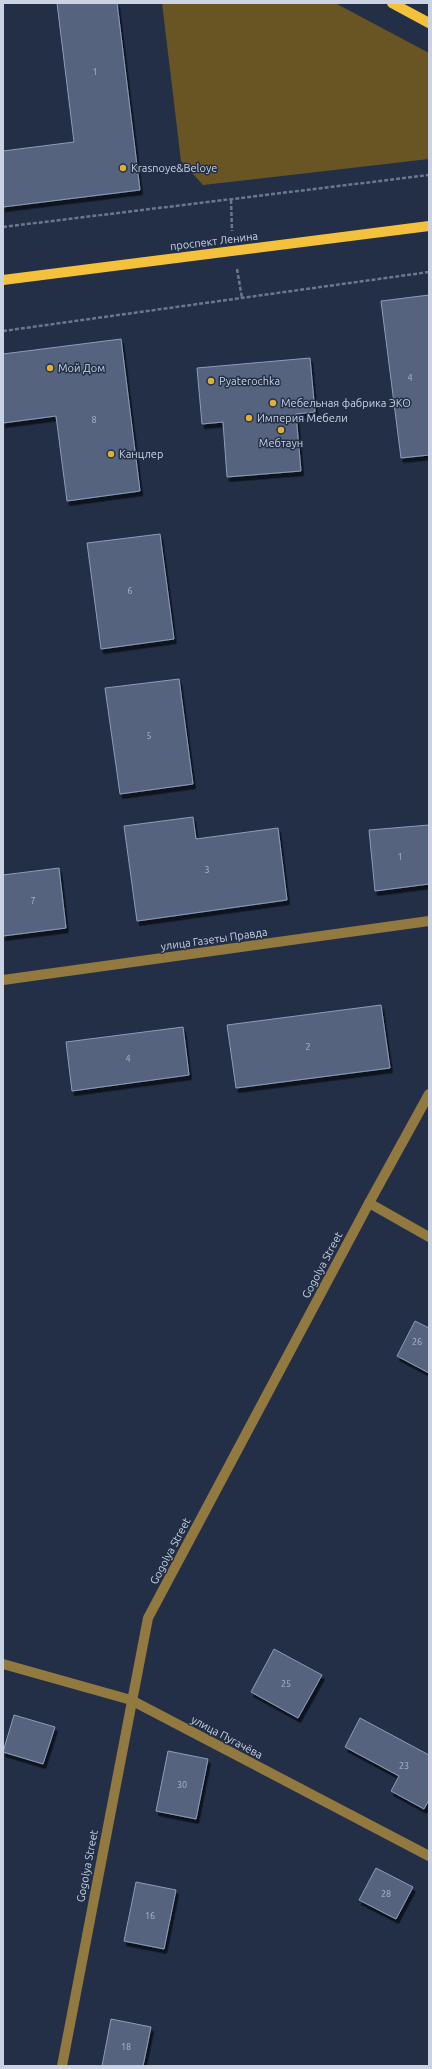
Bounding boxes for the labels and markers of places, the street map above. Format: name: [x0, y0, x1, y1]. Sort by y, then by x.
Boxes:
place label: Krasnoye&Beloye: [131, 162, 217, 174]
marker: Krasnoye&Beloye: [118, 163, 128, 173]
place label: Мой Дом: [58, 362, 105, 374]
marker: Мой Дом: [45, 363, 55, 373]
place label: Pyaterochka: [219, 375, 280, 387]
marker: Pyaterochka: [206, 376, 216, 386]
place label: Мебельная фабрика ЭКО: [281, 397, 411, 409]
marker: Мебельная фабрика ЭКО: [268, 398, 278, 408]
place label: Империя Мебели: [257, 412, 348, 424]
marker: Империя Мебели: [244, 413, 254, 423]
marker: Мебтаун: [276, 425, 286, 435]
place label: Мебтаун: [259, 437, 303, 449]
place label: Канцлер: [119, 448, 163, 460]
marker: Канцлер: [106, 449, 116, 459]

